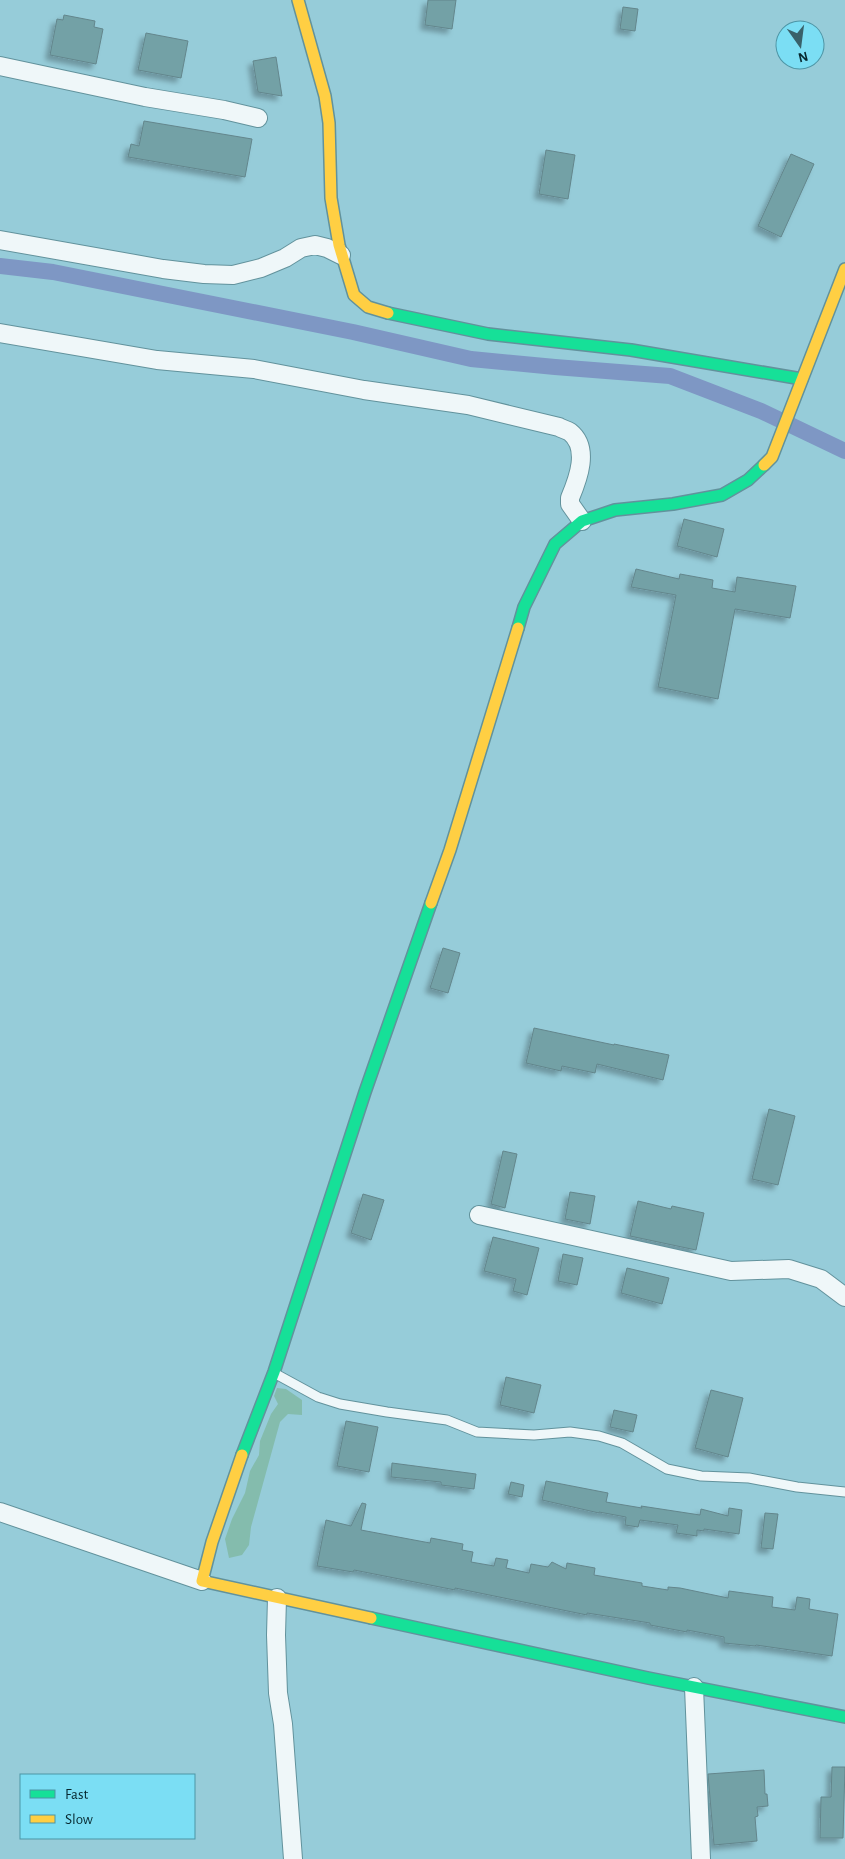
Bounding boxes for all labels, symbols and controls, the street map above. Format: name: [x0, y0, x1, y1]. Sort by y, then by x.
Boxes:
north arrow: [775, 20, 825, 70]
text: N: [796, 49, 809, 65]
legend: [20, 1774, 195, 1839]
text: Fast: [65, 1787, 89, 1802]
text: Slow: [65, 1812, 93, 1827]

